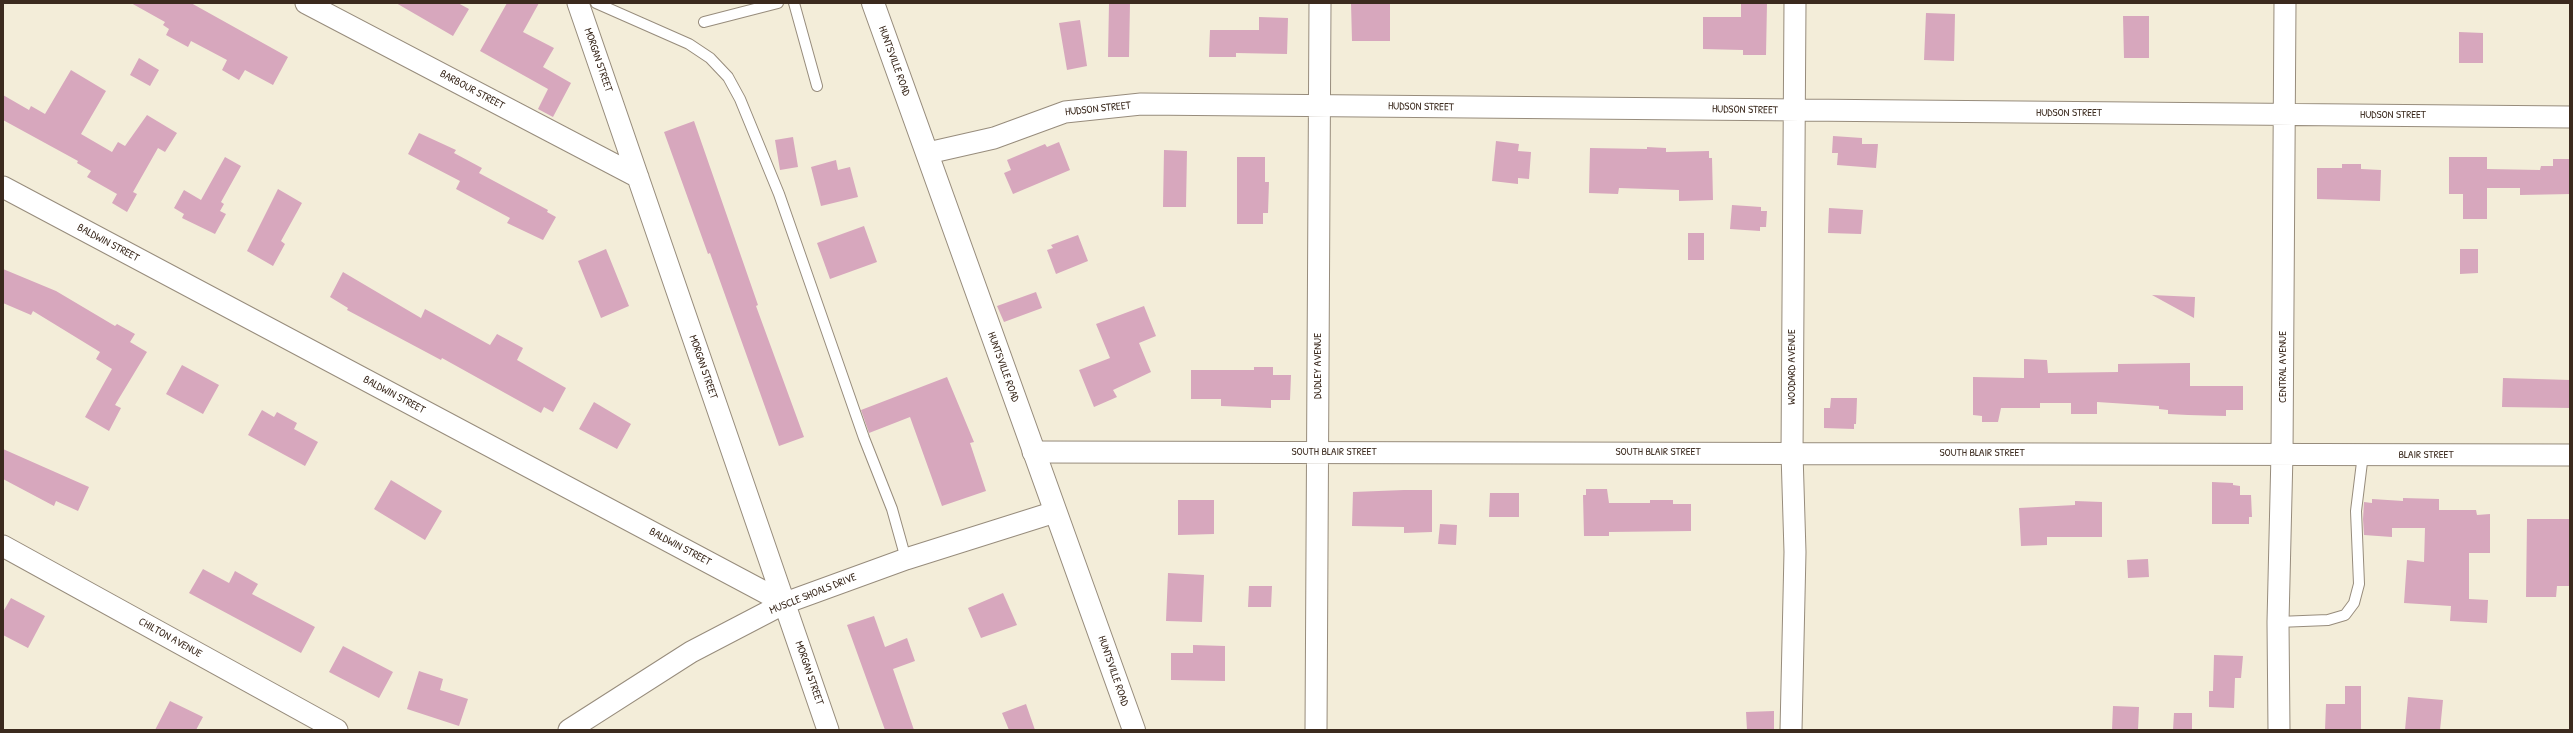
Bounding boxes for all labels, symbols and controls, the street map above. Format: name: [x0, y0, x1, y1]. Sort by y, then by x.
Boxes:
street label: HUNTSVILLE ROAD: [875, 24, 913, 98]
street label: MORGAN STREET: [581, 26, 615, 94]
street label: BARBOUR STREET: [437, 67, 507, 113]
street label: HUDSON STREET: [1064, 99, 1132, 119]
street label: HUDSON STREET: [1388, 100, 1454, 114]
street label: HUDSON STREET: [1712, 103, 1778, 117]
street label: HUDSON STREET: [2036, 106, 2102, 120]
street label: HUDSON STREET: [2360, 108, 2426, 122]
street label: BALDWIN STREET: [75, 221, 141, 265]
street label: WOODARD AVENUE: [1785, 329, 1799, 405]
street label: HUNTSVILLE ROAD: [984, 330, 1022, 404]
street label: CENTRAL AVENUE: [2276, 331, 2290, 403]
street label: MORGAN STREET: [686, 333, 720, 401]
street label: DUDLEY AVENUE: [1311, 333, 1325, 399]
street label: BALDWIN STREET: [361, 373, 427, 417]
street label: SOUTH BLAIR STREET: [1291, 445, 1377, 459]
street label: SOUTH BLAIR STREET: [1615, 445, 1701, 459]
street label: SOUTH BLAIR STREET: [1939, 446, 2025, 460]
street label: BLAIR STREET: [2398, 448, 2454, 462]
street label: BALDWIN STREET: [647, 525, 713, 569]
street label: MUSCLE SHOALS DRIVE: [768, 571, 858, 617]
street label: CHILTON AVENUE: [136, 615, 204, 661]
street label: HUNTSVILLE ROAD: [1095, 634, 1131, 708]
street label: MORGAN STREET: [792, 639, 826, 707]

